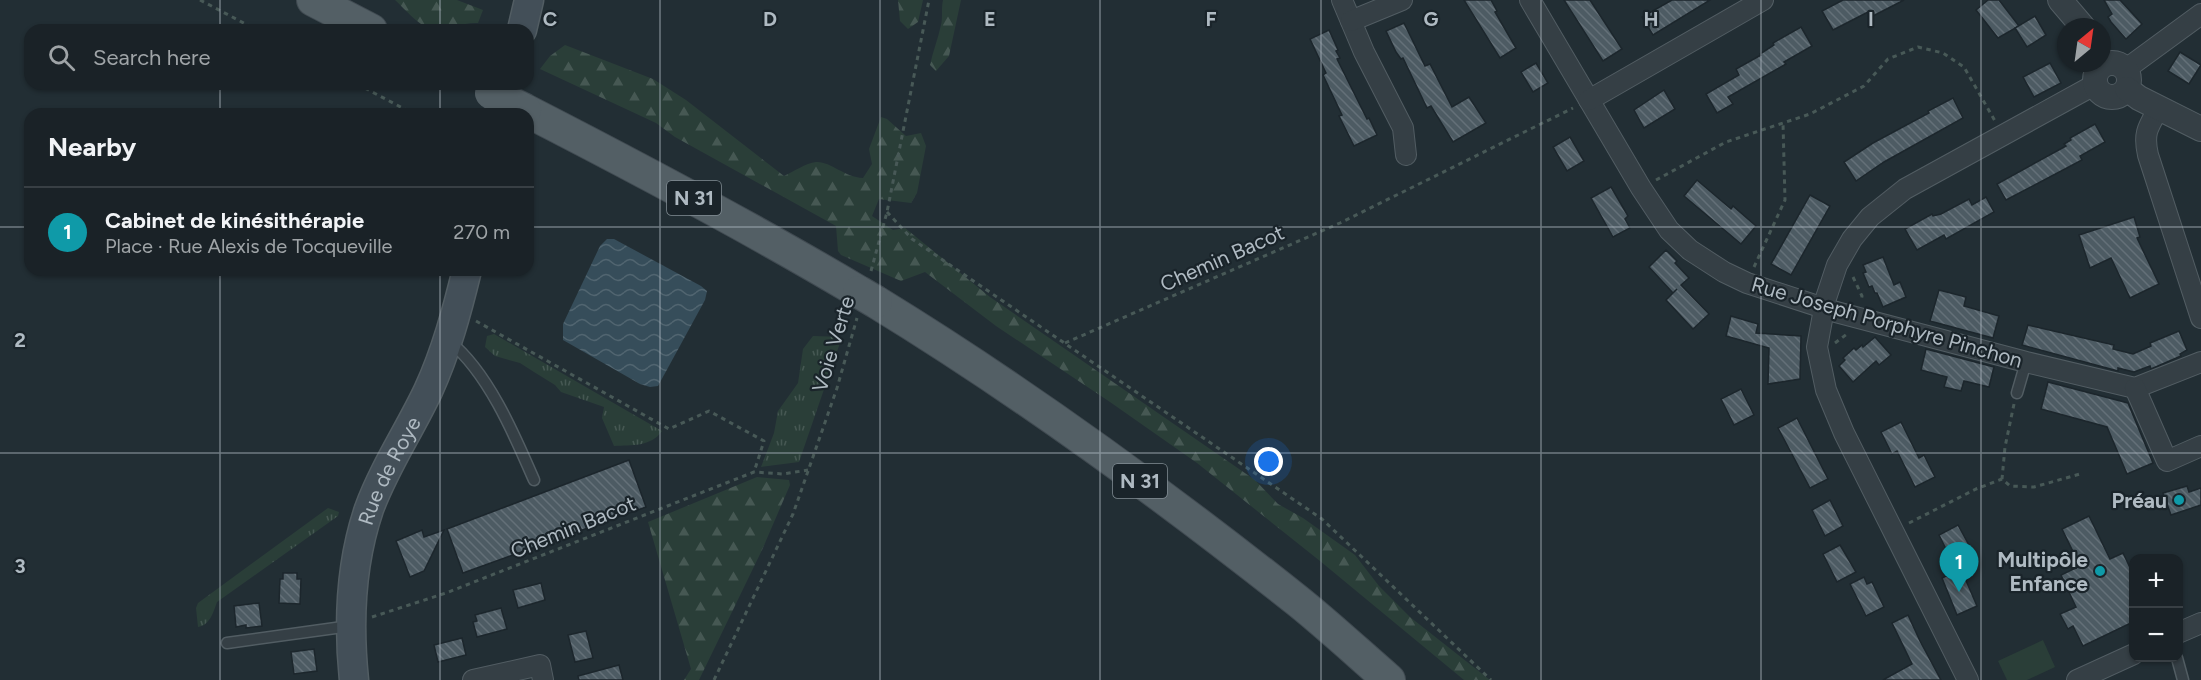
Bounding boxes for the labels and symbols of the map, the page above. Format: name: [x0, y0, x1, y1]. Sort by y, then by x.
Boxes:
text: C: [543, 7, 557, 31]
text: D: [763, 7, 777, 31]
text: E: [984, 7, 996, 31]
text: F: [1205, 7, 1217, 31]
text: G: [1424, 7, 1439, 31]
text: H: [1644, 7, 1659, 31]
text: I: [1868, 7, 1874, 31]
north arrow: [2057, 18, 2111, 72]
road number: N 31: [667, 181, 721, 215]
street label: Chemin Bacot: [1156, 220, 1288, 296]
street label: Rue Joseph Porphyre Pinchon: [1749, 271, 2025, 373]
street label: Voie Verte: [807, 293, 859, 395]
text: 2: [14, 328, 26, 352]
street label: Rue de Roye: [352, 412, 425, 528]
your location: [1254, 447, 1283, 476]
road number: N 31: [1113, 464, 1167, 498]
place label: Préau: [2112, 488, 2167, 513]
street label: Chemin Bacot: [507, 490, 639, 564]
marker: Préau: [2172, 493, 2186, 507]
pin: 1: [1940, 542, 1978, 592]
place label: Multipôle Enfance: [1997, 547, 2088, 596]
text: 3: [14, 554, 26, 578]
marker: Multipôle Enfance: [2093, 564, 2107, 578]

